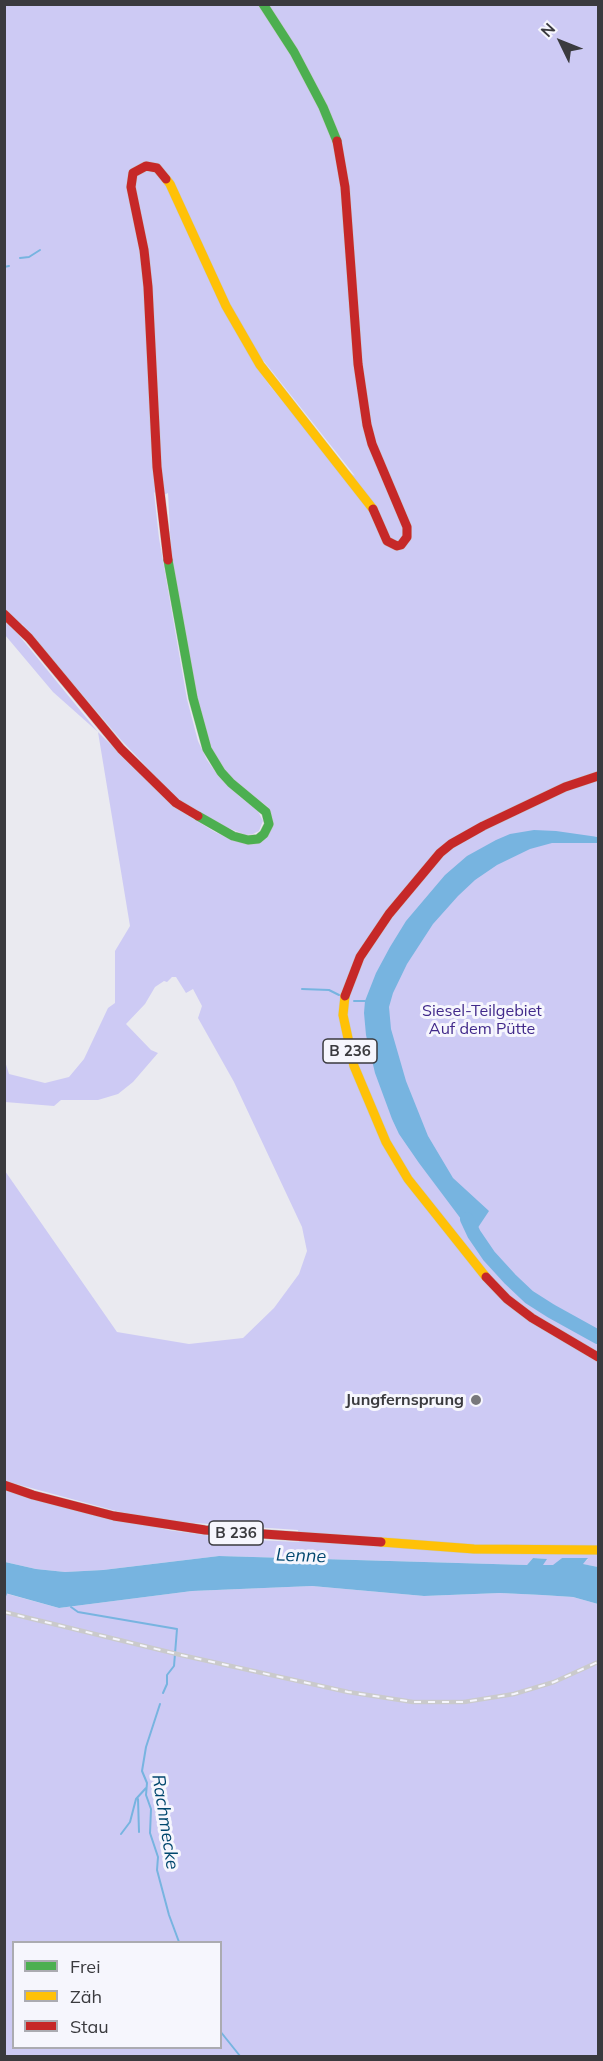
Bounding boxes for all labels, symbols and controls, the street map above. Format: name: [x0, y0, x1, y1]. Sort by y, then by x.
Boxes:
north arrow: [531, 12, 591, 72]
text: N: [536, 18, 559, 41]
park label: Siesel-Teilgebiet Auf dem Pütte: [422, 1001, 542, 1039]
road number: B 236: [323, 1039, 377, 1063]
place label: Jungfernsprung: [345, 1390, 464, 1410]
marker: Jungfernsprung: [469, 1393, 483, 1407]
road number: B 236: [209, 1521, 263, 1545]
water label: Lenne: [275, 1544, 327, 1568]
water label: Rachmecke: [147, 1773, 183, 1871]
legend: [12, 1941, 222, 2049]
text: Frei: [70, 1955, 100, 1978]
text: Zäh: [70, 1985, 102, 2008]
text: Stau: [70, 2015, 109, 2038]

